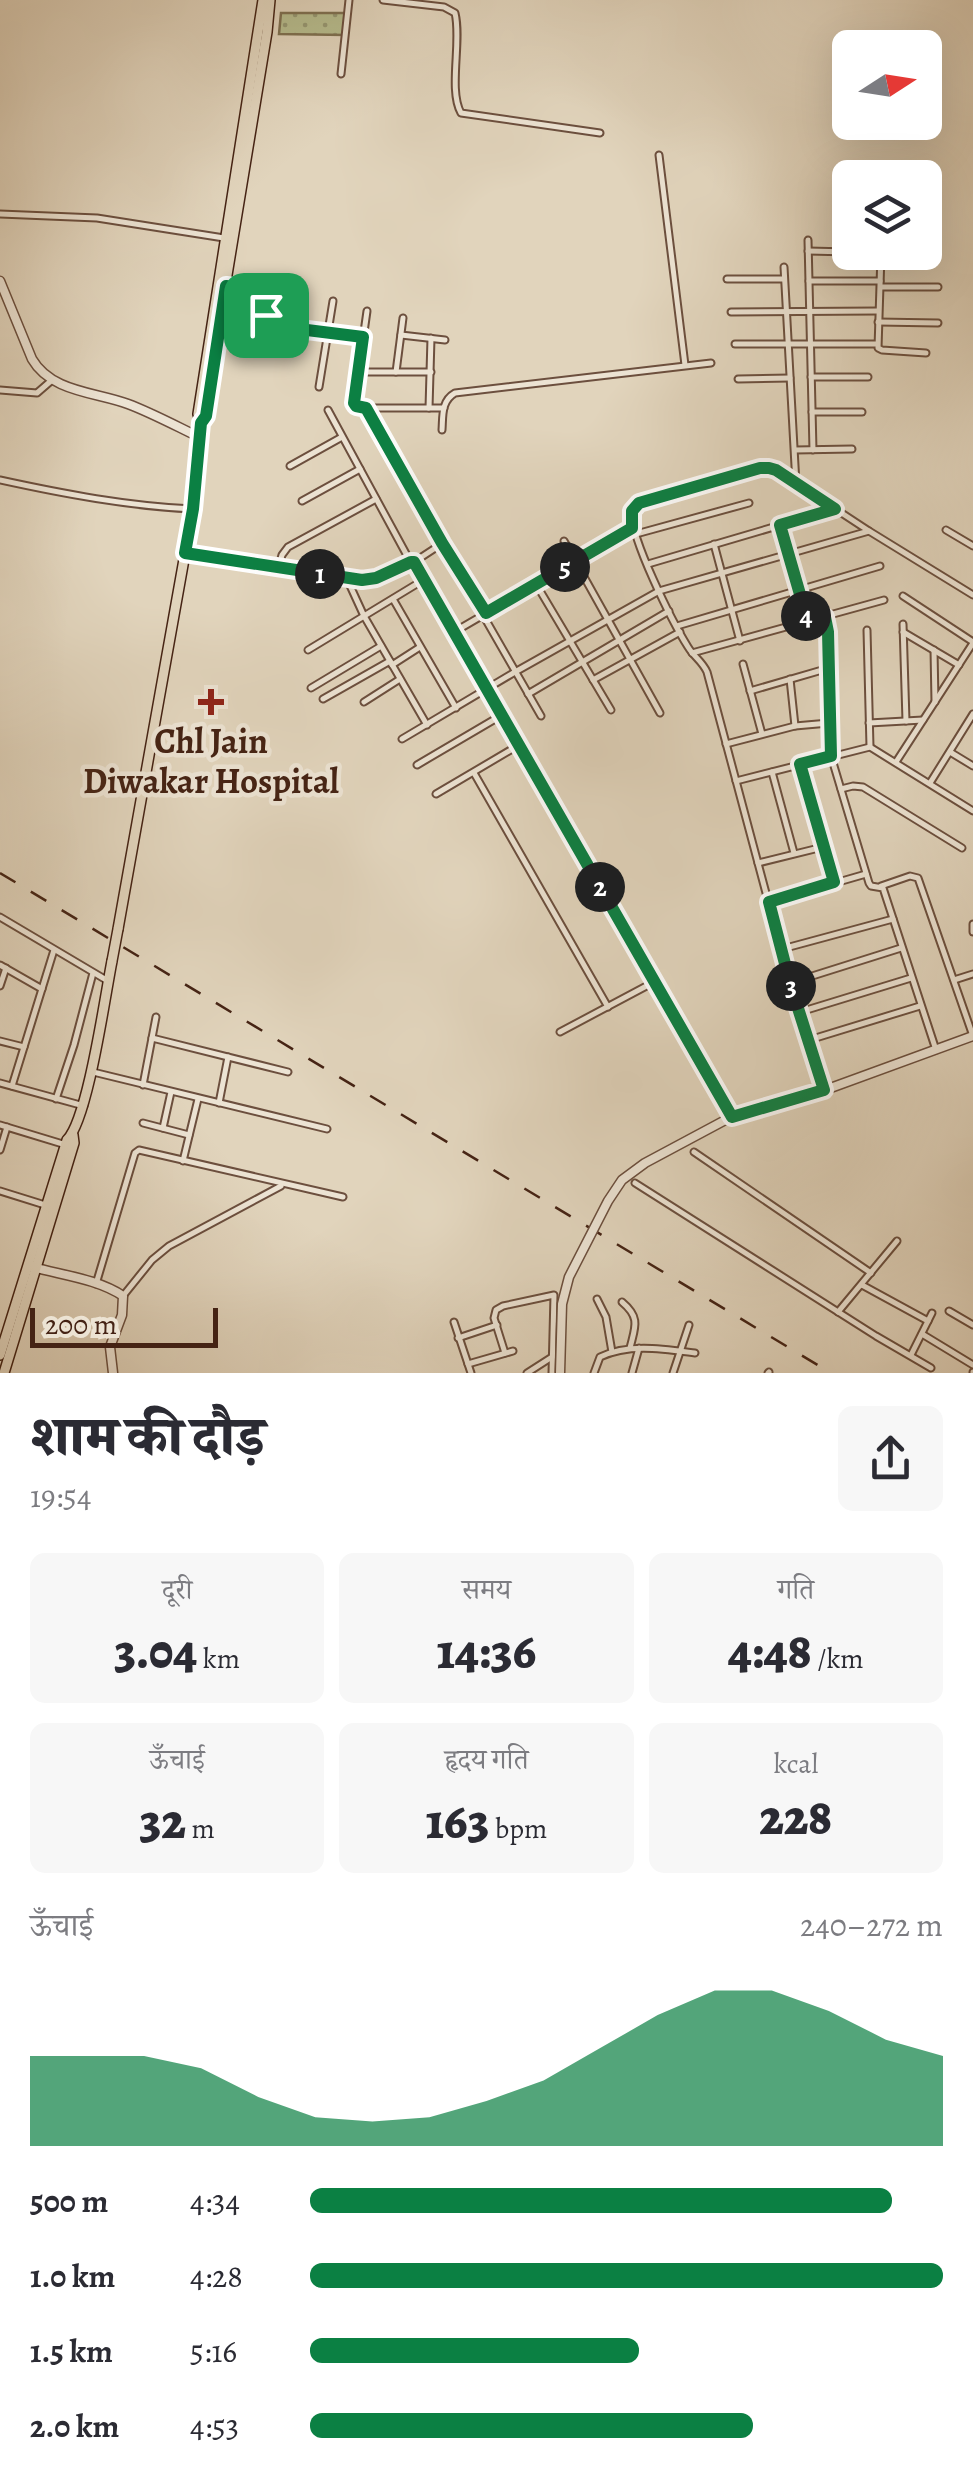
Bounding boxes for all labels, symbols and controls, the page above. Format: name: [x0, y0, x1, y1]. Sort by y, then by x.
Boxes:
north arrow: [832, 30, 942, 140]
map controls: [832, 30, 942, 270]
button: layers: [832, 160, 942, 270]
pin: [224, 273, 309, 358]
icon: arrive: [239, 288, 294, 343]
pin: 5: [540, 542, 590, 592]
text: 5: [559, 548, 571, 586]
pin: 1: [295, 549, 345, 599]
text: 1: [315, 555, 325, 593]
pin: 4: [781, 591, 831, 641]
text: 4: [799, 597, 813, 635]
marker: Chl Jain Diwakar Hospital: [198, 689, 224, 715]
place label: Chl Jain Diwakar Hospital: [83, 717, 339, 805]
pin: 2: [575, 862, 625, 912]
text: 2: [593, 868, 607, 906]
pin: 3: [766, 961, 816, 1011]
text: 3: [785, 967, 797, 1005]
scale bar: [30, 1303, 218, 1348]
text: 200 m: [45, 1306, 117, 1344]
text: शाम की दौड़: [30, 1399, 265, 1474]
button: share: [838, 1406, 943, 1511]
text: 19:54: [30, 1474, 91, 1518]
text: दूरी: [162, 1571, 192, 1609]
text: समय: [462, 1571, 511, 1609]
text: गति: [778, 1571, 814, 1609]
text: 3.04: [114, 1617, 197, 1685]
text: 14:36: [437, 1617, 536, 1685]
text: 4:48: [728, 1617, 812, 1685]
text: km: [197, 1640, 240, 1678]
text: /km: [812, 1640, 864, 1678]
text: ऊँचाई: [150, 1741, 205, 1779]
text: हृदय गति: [444, 1741, 529, 1779]
text: kcal: [773, 1745, 818, 1783]
text: 228: [760, 1783, 832, 1851]
text: 32: [140, 1787, 186, 1855]
text: 163: [426, 1787, 489, 1855]
text: m: [186, 1810, 215, 1848]
text: bpm: [489, 1810, 547, 1848]
text: ऊँचाई: [30, 1903, 93, 1947]
text: 240–272 m: [800, 1903, 943, 1947]
text: 500 m: [30, 2179, 108, 2223]
text: 4:34: [190, 2179, 240, 2223]
text: 1.0 km: [30, 2254, 115, 2298]
text: 4:28: [190, 2254, 243, 2298]
text: 1.5 km: [30, 2329, 113, 2373]
text: 5:16: [190, 2329, 237, 2373]
text: 2.0 km: [30, 2404, 119, 2448]
text: 4:53: [190, 2404, 239, 2448]

